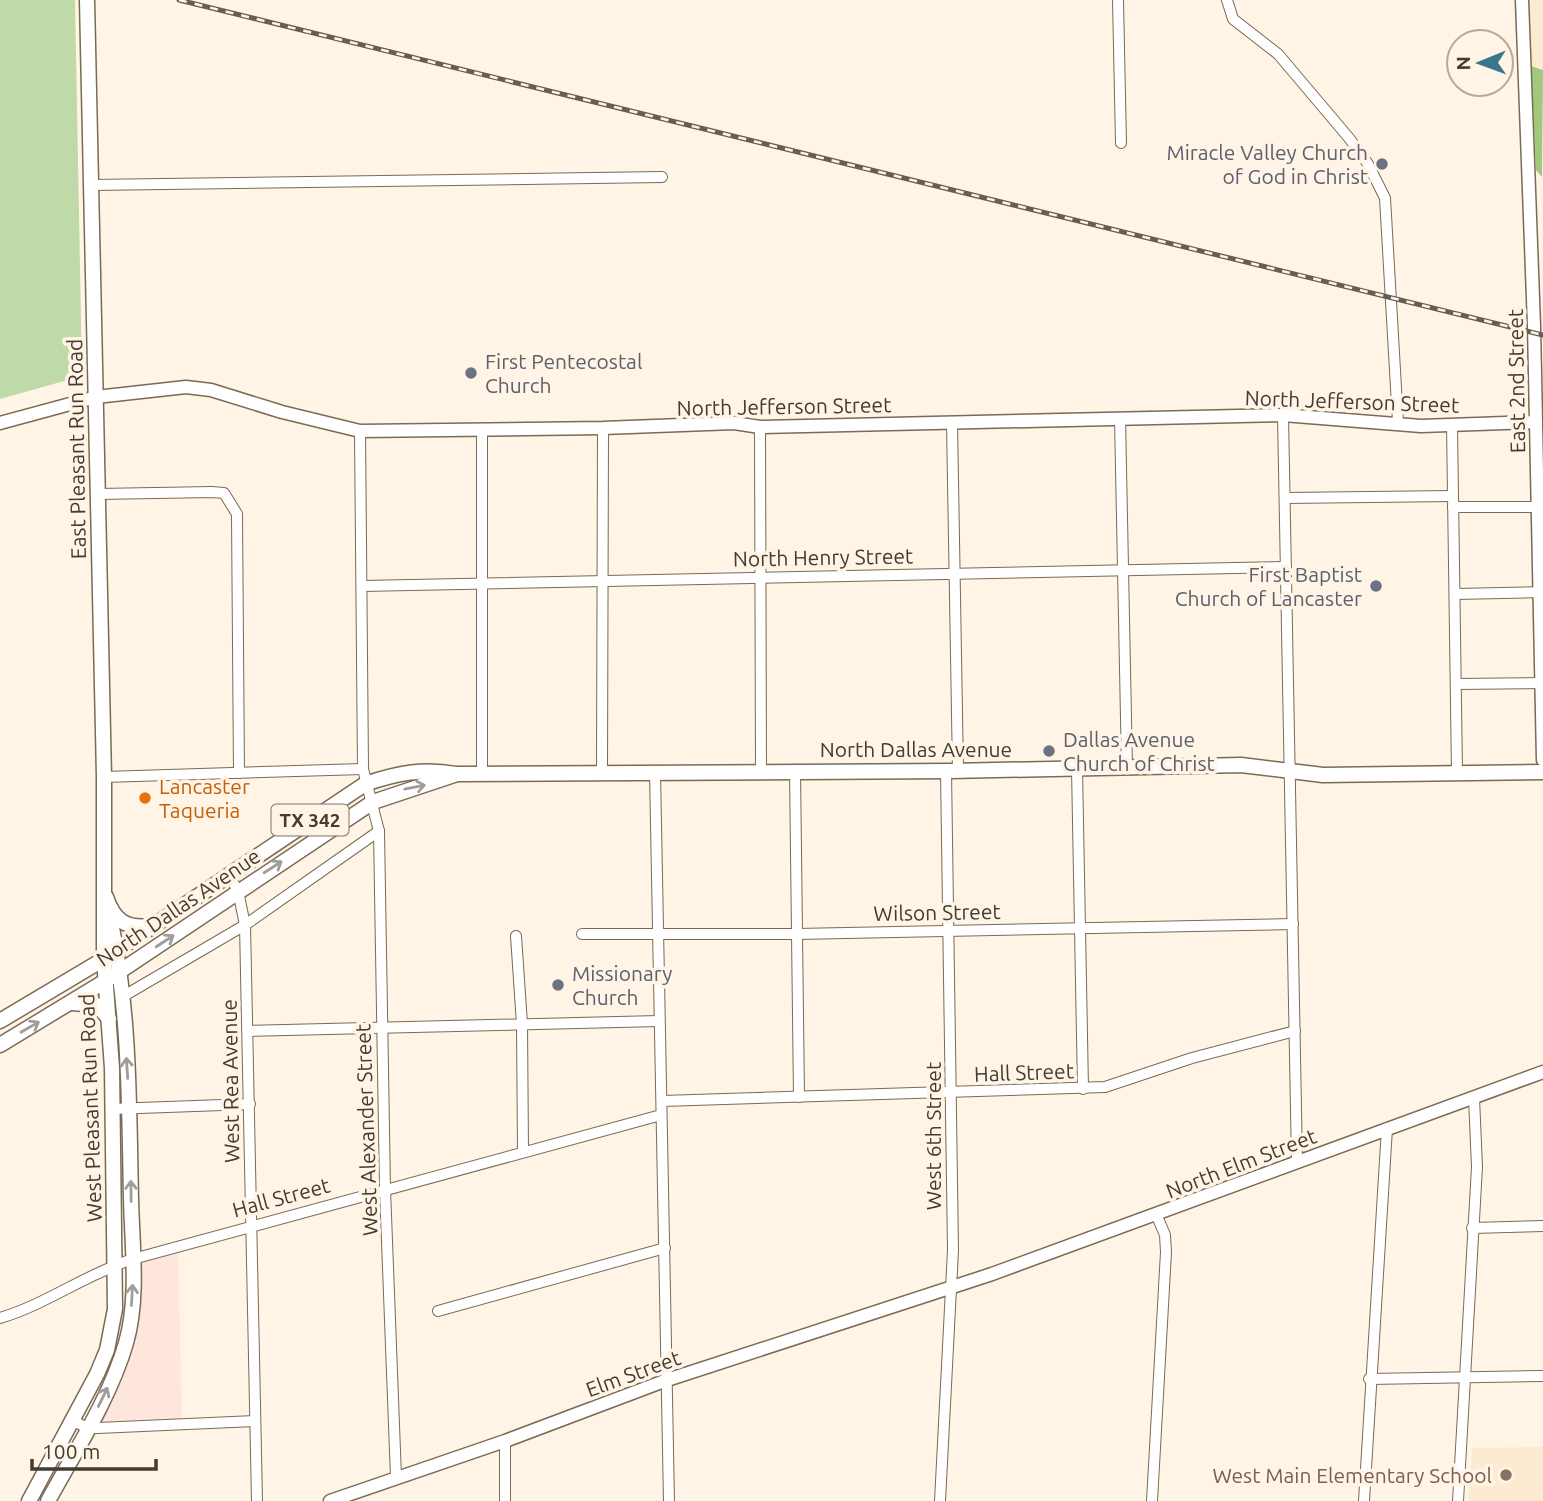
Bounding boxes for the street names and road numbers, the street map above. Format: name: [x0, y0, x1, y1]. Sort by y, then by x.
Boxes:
street label: East 2nd Street: [1503, 309, 1529, 453]
street label: East Pleasant Run Road: [62, 339, 90, 559]
street label: North Jefferson Street: [1244, 385, 1460, 417]
street label: North Jefferson Street: [677, 392, 891, 420]
street label: North Henry Street: [733, 543, 913, 571]
street label: North Dallas Avenue: [820, 737, 1012, 761]
road number: TX 342: [272, 804, 348, 835]
street label: North Dallas Avenue: [92, 843, 264, 971]
street label: Wilson Street: [873, 899, 1001, 925]
street label: West Pleasant Run Road: [74, 993, 106, 1223]
street label: West Rea Avenue: [217, 999, 243, 1163]
street label: West Alexander Street: [350, 1024, 382, 1236]
street label: Hall Street: [974, 1058, 1074, 1086]
street label: West 6th Street: [921, 1062, 945, 1210]
street label: North Elm Street: [1162, 1123, 1320, 1203]
street label: Hall Street: [230, 1172, 332, 1222]
street label: Elm Street: [582, 1345, 684, 1401]

